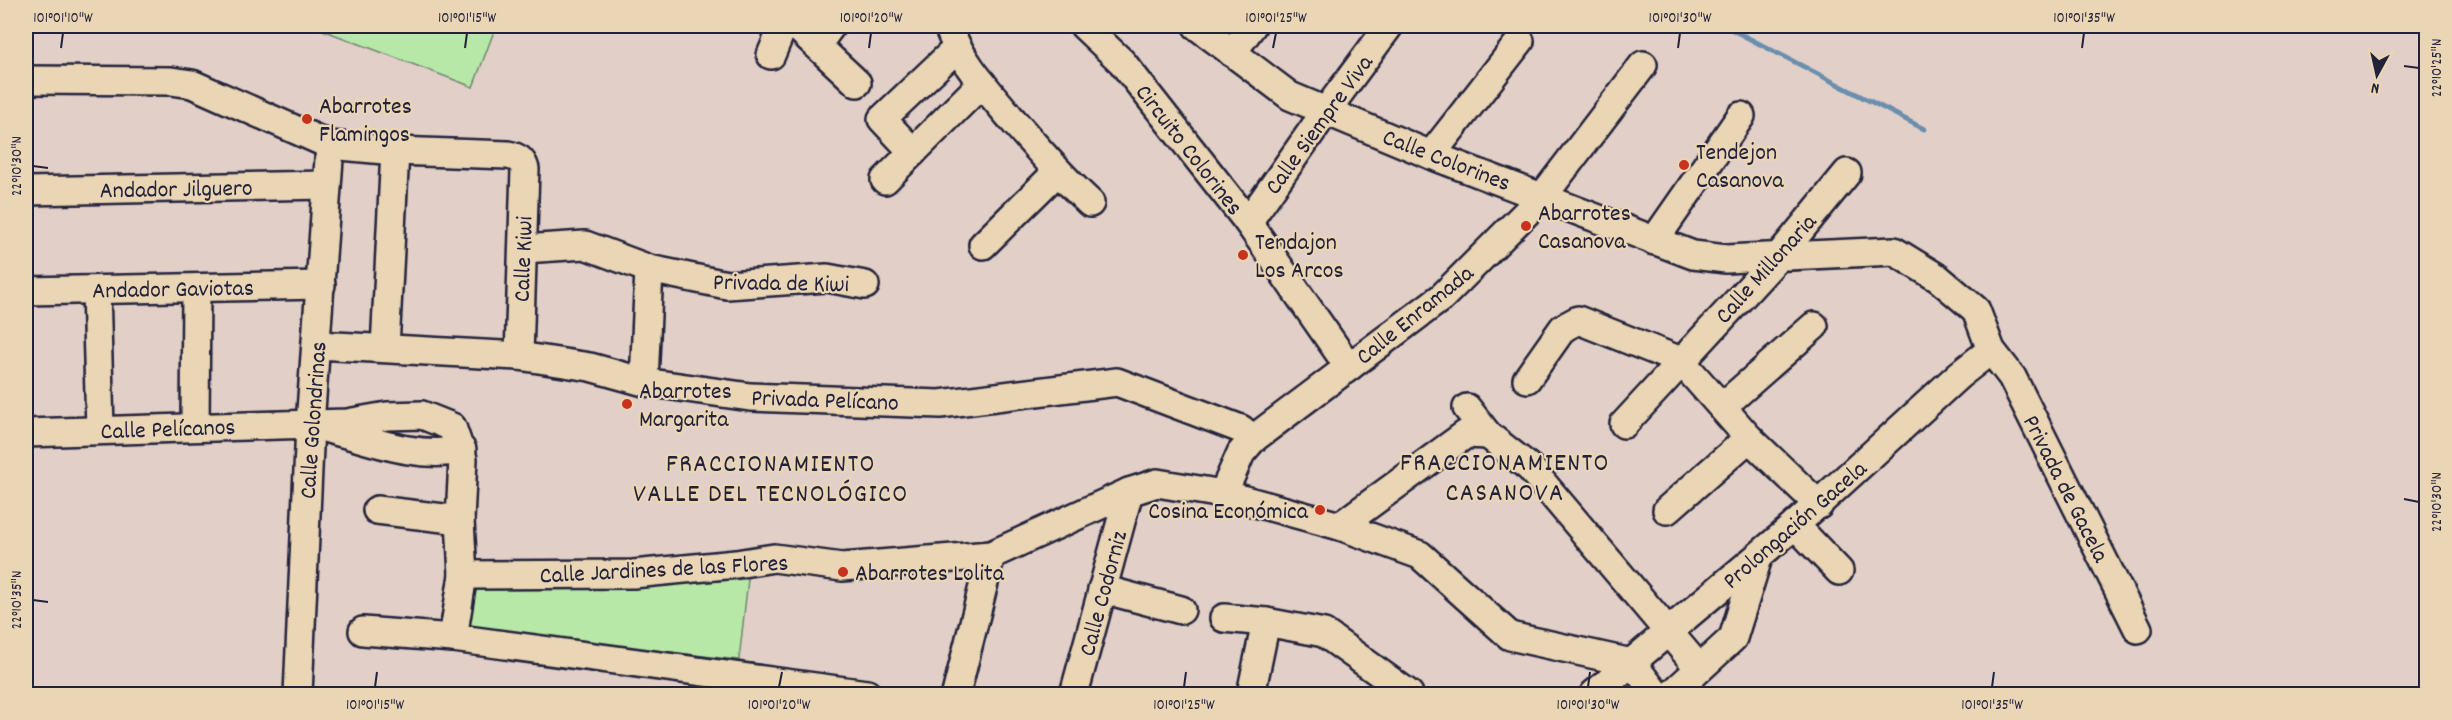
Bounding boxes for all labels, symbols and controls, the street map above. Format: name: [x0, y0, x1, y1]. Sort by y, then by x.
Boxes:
text: 101°01'10"W: [33, 8, 93, 30]
text: 101°01'15"W: [438, 8, 496, 30]
text: 101°01'20"W: [840, 8, 903, 30]
text: 101°01'25"W: [1245, 8, 1307, 30]
text: 101°01'30"W: [1649, 8, 1712, 30]
text: 101°01'35"W: [2053, 8, 2115, 30]
text: 22°10'25"N: [2427, 39, 2449, 97]
north arrow: [2347, 45, 2407, 105]
street label: Calle Siempre Viva: [1258, 48, 1383, 203]
text: N: [2370, 75, 2381, 99]
street label: Circuito Colorines: [1125, 78, 1250, 224]
place label: Abarrotes Flamingos: [319, 91, 412, 153]
marker: Abarrotes Flamingos: [300, 112, 314, 126]
street label: Calle Colorines: [1377, 122, 1515, 202]
text: 22°10'30"N: [7, 136, 29, 196]
place label: Tendejon Casanova: [1696, 137, 1784, 199]
marker: Tendejon Casanova: [1677, 158, 1691, 172]
street label: Andador Jilguero: [99, 173, 253, 209]
place label: Abarrotes Casanova: [1538, 198, 1631, 260]
street label: Calle Millonaria: [1708, 207, 1827, 333]
street label: Calle Kiwi: [507, 216, 543, 303]
marker: Abarrotes Casanova: [1519, 219, 1533, 233]
place label: Tendajon Los Arcos: [1255, 227, 1344, 289]
marker: Tendajon Los Arcos: [1236, 248, 1250, 262]
street label: Calle Enramada: [1350, 258, 1483, 375]
street label: Privada de Kiwi: [713, 267, 849, 303]
street label: Andador Gaviotas: [92, 273, 254, 309]
street label: Calle Golondrinas: [293, 340, 337, 500]
place label: Abarrotes Margarita: [639, 376, 732, 438]
street label: Privada Pelícano: [750, 382, 899, 422]
marker: Abarrotes Margarita: [620, 397, 634, 411]
street label: Privada de Gacela: [2013, 410, 2116, 570]
street label: Calle Pelícanos: [100, 412, 236, 450]
district label: FRACCIONAMIENTO CASANOVA: [1400, 446, 1610, 513]
district label: FRACCIONAMIENTO VALLE DEL TECNOLÓGICO: [633, 447, 909, 514]
street label: Prolongación Gacela: [1716, 453, 1876, 599]
text: 22°10'30"N: [2427, 472, 2449, 532]
place label: Cosina Económica: [1148, 496, 1309, 530]
marker: Cosina Económica: [1313, 503, 1327, 517]
street label: Calle Codorniz: [1072, 527, 1138, 660]
street label: Calle Jardines de las Flores: [539, 548, 789, 594]
place label: Abarrotes Lolita: [855, 558, 1005, 592]
marker: Abarrotes Lolita: [836, 565, 850, 579]
text: 22°10'35"N: [7, 571, 29, 629]
text: 101°01'15"W: [346, 695, 404, 717]
text: 101°01'20"W: [748, 695, 811, 717]
text: 101°01'25"W: [1153, 695, 1215, 717]
text: 101°01'30"W: [1557, 695, 1620, 717]
text: 101°01'35"W: [1961, 695, 2023, 717]

